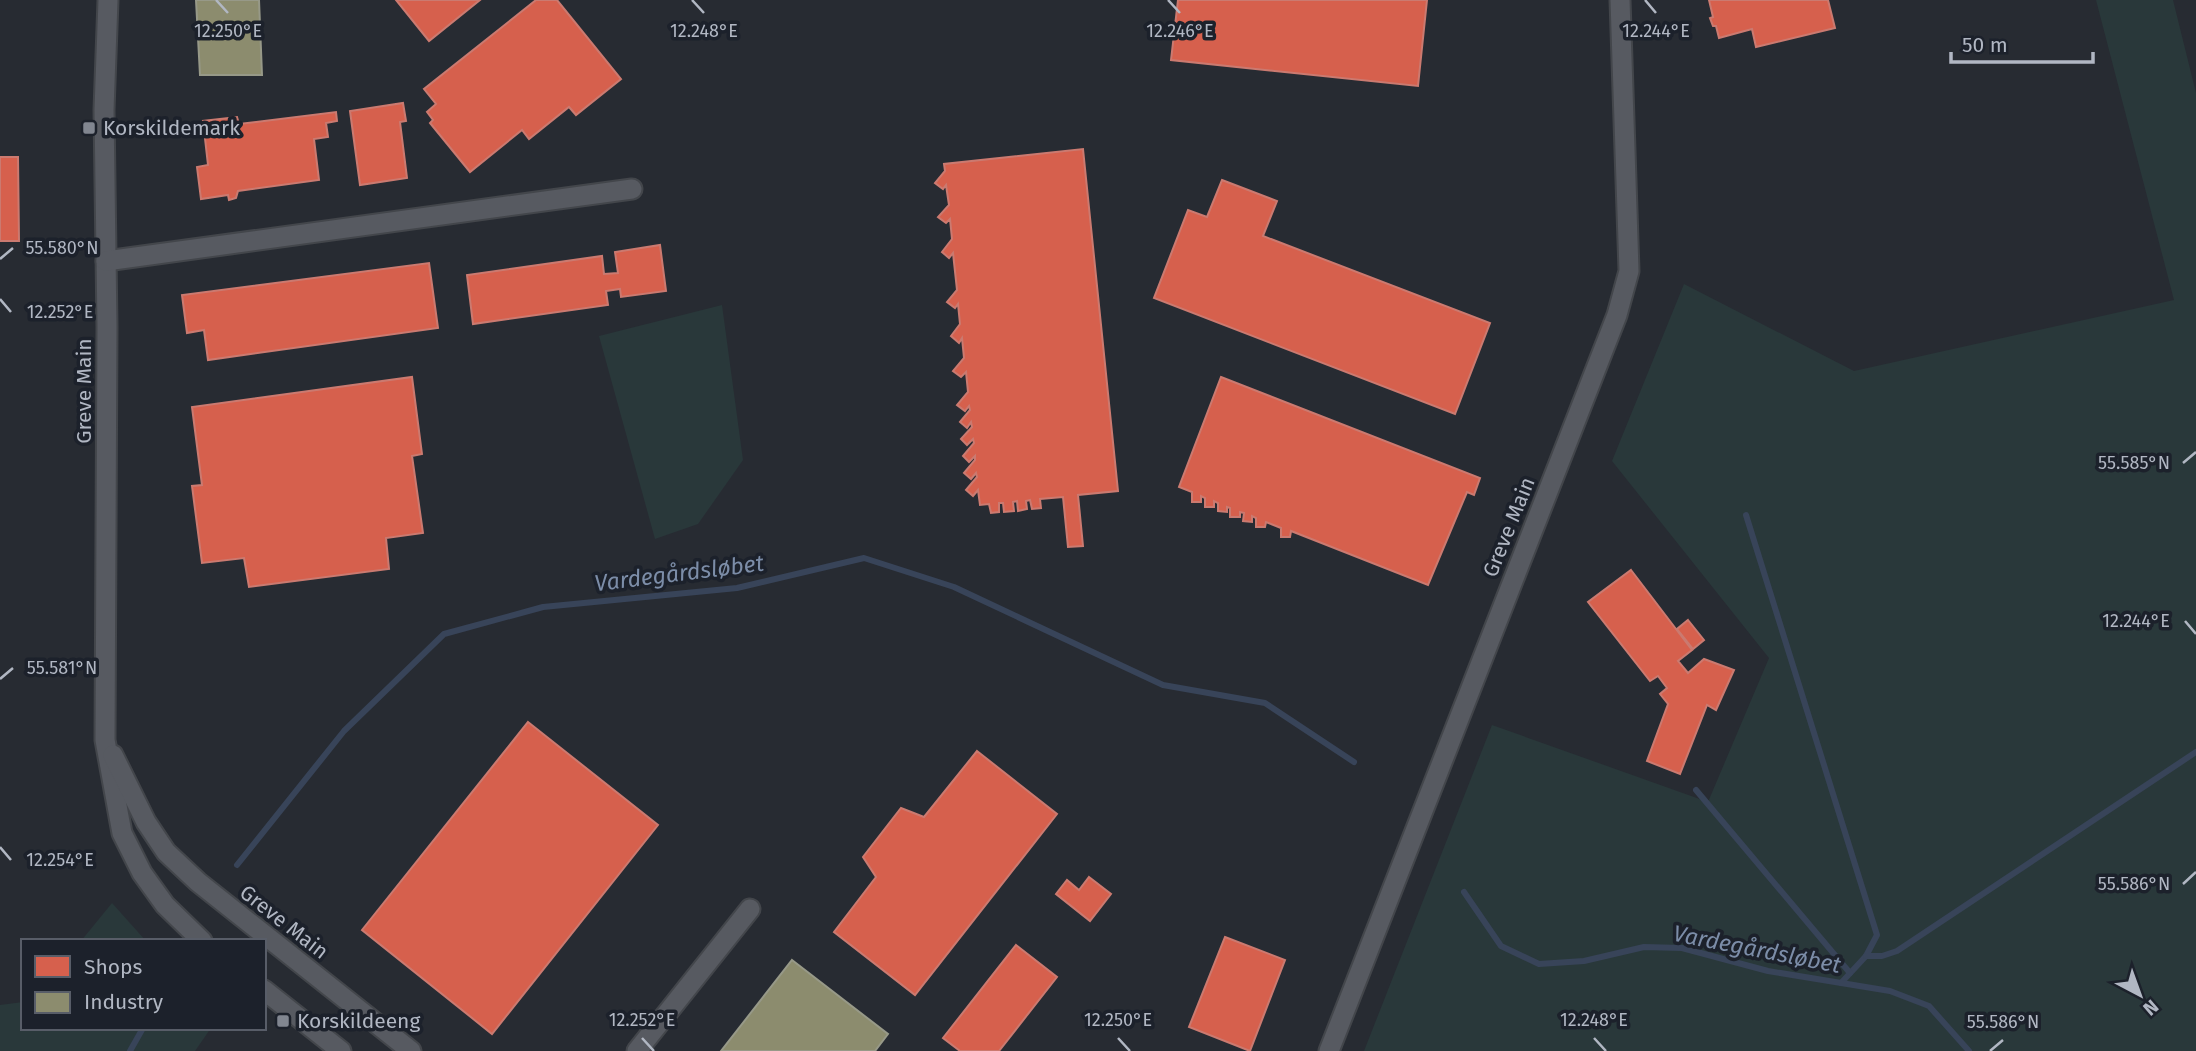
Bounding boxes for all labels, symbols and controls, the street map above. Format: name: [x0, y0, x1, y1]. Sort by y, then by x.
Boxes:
text: 12.250°E: [194, 20, 262, 42]
text: 12.248°E: [670, 20, 738, 42]
text: 12.246°E: [1146, 20, 1214, 42]
text: 12.244°E: [1622, 20, 1690, 42]
scale bar: [1951, 21, 2093, 65]
text: 50 m: [1962, 32, 2008, 58]
place label: Korskildemark: [103, 115, 240, 141]
marker: Korskildemark: [81, 120, 97, 136]
text: 55.580°N: [25, 237, 99, 259]
text: 12.252°E: [27, 301, 93, 323]
street label: Greve Main: [71, 338, 97, 444]
text: 55.585°N: [2098, 452, 2170, 474]
street label: Greve Main: [1477, 473, 1541, 581]
water label: Vardegårdsløbet: [593, 549, 766, 597]
text: 12.244°E: [2102, 610, 2170, 632]
text: 55.581°N: [27, 657, 97, 679]
text: 12.254°E: [26, 849, 94, 871]
text: 55.586°N: [2098, 873, 2170, 895]
street label: Greve Main: [234, 879, 334, 965]
water label: Vardegårdsløbet: [1671, 919, 1844, 979]
legend: [21, 939, 266, 1030]
text: Shops: [84, 954, 142, 980]
north arrow: [2105, 960, 2175, 1030]
text: Industry: [84, 989, 164, 1015]
text: N: [2139, 995, 2163, 1020]
place label: Korskildeeng: [297, 1008, 420, 1034]
text: 12.252°E: [609, 1009, 675, 1031]
text: 12.250°E: [1084, 1009, 1152, 1031]
text: 12.248°E: [1560, 1009, 1628, 1031]
text: 55.586°N: [1967, 1011, 2039, 1033]
marker: Korskildeeng: [275, 1013, 291, 1029]

